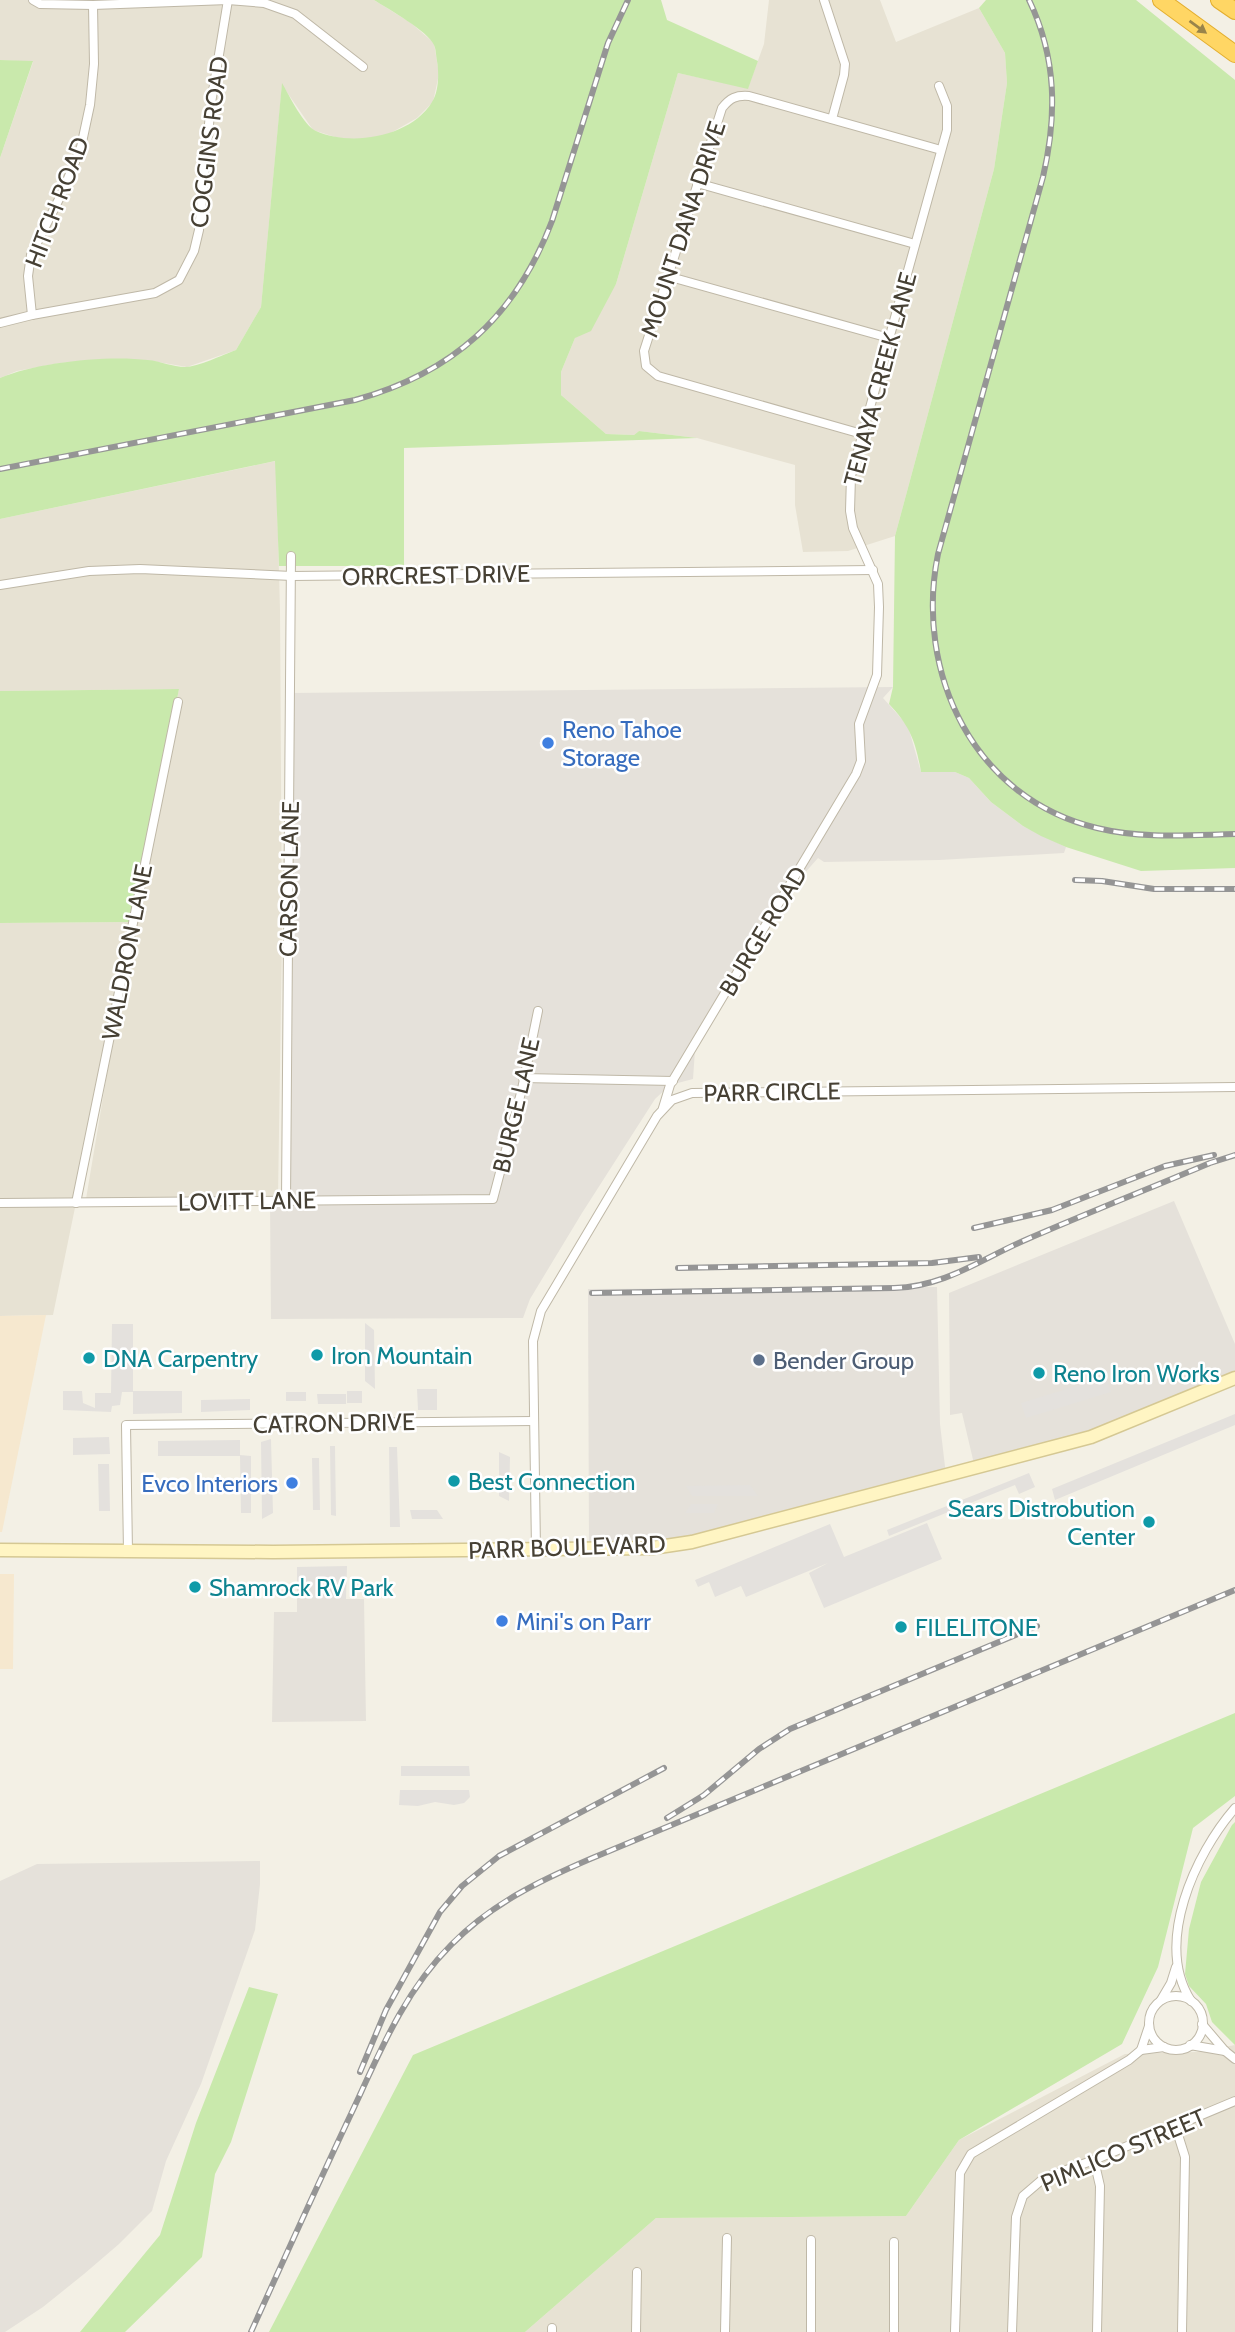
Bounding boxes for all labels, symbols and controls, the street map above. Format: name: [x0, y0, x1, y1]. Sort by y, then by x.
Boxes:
one-way arrow: [1189, 20, 1207, 34]
street label: COGGINS ROAD: [184, 55, 234, 229]
street label: MOUNT DANA DRIVE: [634, 117, 732, 341]
street label: HITCH ROAD: [19, 133, 95, 271]
street label: TENAYA CREEK LANE: [837, 269, 923, 489]
street label: ORRCREST DRIVE: [342, 559, 530, 591]
place label: Reno Tahoe Storage: [562, 715, 682, 772]
marker: Reno Tahoe Storage: [540, 735, 556, 751]
street label: CARSON LANE: [273, 801, 305, 957]
street label: BURGE ROAD: [713, 861, 813, 1001]
street label: WALDRON LANE: [96, 862, 158, 1042]
street label: BURGE LANE: [486, 1034, 546, 1176]
street label: PARR CIRCLE: [703, 1076, 841, 1108]
street label: LOVITT LANE: [178, 1185, 316, 1217]
place label: Iron Mountain: [331, 1341, 473, 1370]
place label: DNA Carpentry: [103, 1344, 258, 1373]
place label: Bender Group: [773, 1346, 914, 1375]
marker: Iron Mountain: [309, 1347, 325, 1363]
marker: DNA Carpentry: [81, 1350, 97, 1366]
marker: Bender Group: [751, 1352, 767, 1368]
place label: Reno Iron Works: [1053, 1359, 1220, 1388]
marker: Reno Iron Works: [1031, 1365, 1047, 1381]
street label: CATRON DRIVE: [253, 1407, 415, 1439]
place label: Best Connection: [468, 1467, 636, 1496]
place label: Evco Interiors: [141, 1469, 278, 1498]
marker: Best Connection: [446, 1473, 462, 1489]
marker: Evco Interiors: [284, 1475, 300, 1491]
place label: Sears Distrobution Center: [948, 1494, 1135, 1551]
marker: Sears Distrobution Center: [1141, 1514, 1157, 1530]
street label: PARR BOULEVARD: [468, 1529, 666, 1565]
place label: Shamrock RV Park: [209, 1573, 394, 1602]
marker: Shamrock RV Park: [187, 1579, 203, 1595]
place label: Mini's on Parr: [516, 1607, 651, 1636]
marker: Mini's on Parr: [494, 1613, 510, 1629]
place label: FILELITONE: [915, 1613, 1038, 1642]
marker: FILELITONE: [893, 1619, 909, 1635]
street label: PIMLICO STREET: [1036, 2102, 1210, 2198]

